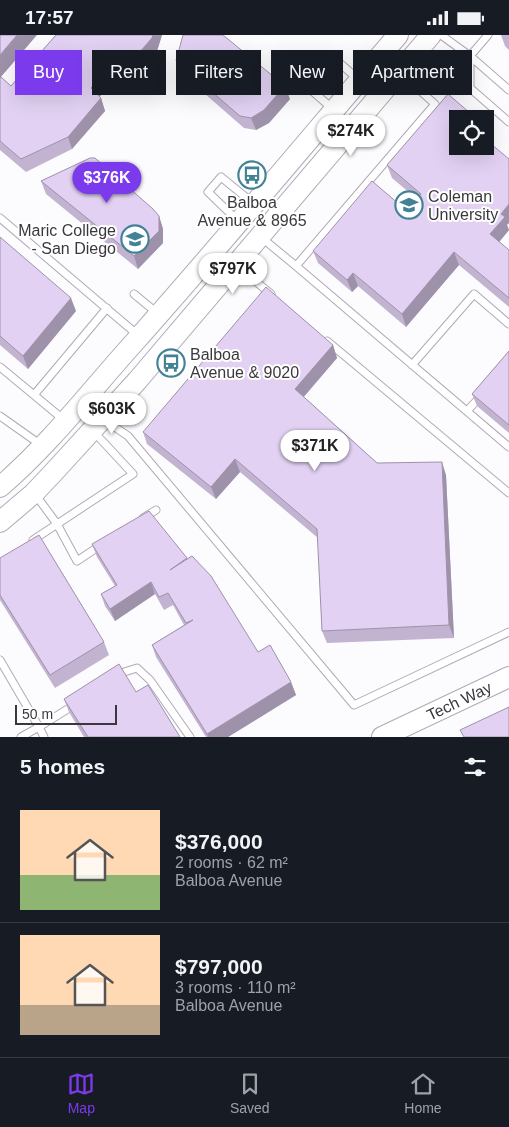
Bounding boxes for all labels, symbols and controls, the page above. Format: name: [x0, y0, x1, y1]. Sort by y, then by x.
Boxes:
text: 17:57: [25, 7, 74, 28]
chip: Buy: [15, 50, 82, 95]
chip: Rent: [92, 50, 166, 95]
chip: Filters: [176, 50, 261, 95]
chip: New: [271, 50, 343, 95]
chip: Apartment: [353, 50, 472, 95]
map controls: [449, 110, 494, 155]
button: locate: [449, 110, 494, 155]
pin: $274K: [316, 115, 386, 157]
text: $274K: [327, 122, 375, 139]
bus stop icon: Balboa Avenue & 8965: [237, 160, 267, 190]
pin: $376K: [72, 161, 142, 204]
text: $376K: [83, 169, 131, 186]
place label: Coleman University: [428, 188, 498, 223]
school or university icon: Coleman University: [394, 190, 424, 220]
place label: Balboa Avenue & 8965: [197, 194, 307, 229]
place label: Maric College - San Diego: [18, 222, 116, 257]
school or university icon: Maric College - San Diego: [120, 224, 150, 254]
pin: $797K: [198, 253, 268, 295]
text: $797K: [209, 260, 257, 277]
place label: Balboa Avenue & 9020: [190, 346, 299, 381]
bus stop icon: Balboa Avenue & 9020: [156, 348, 186, 378]
pin: $603K: [77, 393, 147, 435]
text: $603K: [88, 400, 136, 417]
pin: $371K: [280, 429, 350, 472]
text: $371K: [291, 437, 339, 454]
street label: Tech Way: [424, 678, 494, 723]
scale bar: [15, 702, 118, 725]
text: 50 m: [22, 706, 53, 722]
icon: filters: [461, 753, 489, 781]
text: 5 homes: [20, 755, 105, 778]
icon: home: [60, 830, 120, 890]
text: $376,000: [175, 830, 263, 853]
text: 2 rooms · 62 m²: [175, 854, 288, 871]
text: Balboa Avenue: [175, 872, 282, 889]
icon: home: [60, 955, 120, 1015]
text: $797,000: [175, 955, 263, 978]
text: 3 rooms · 110 m²: [175, 979, 296, 996]
text: Balboa Avenue: [175, 997, 282, 1014]
tab: Map: [67, 1070, 95, 1116]
tab: Saved: [230, 1070, 270, 1116]
tab: Home: [404, 1070, 442, 1116]

